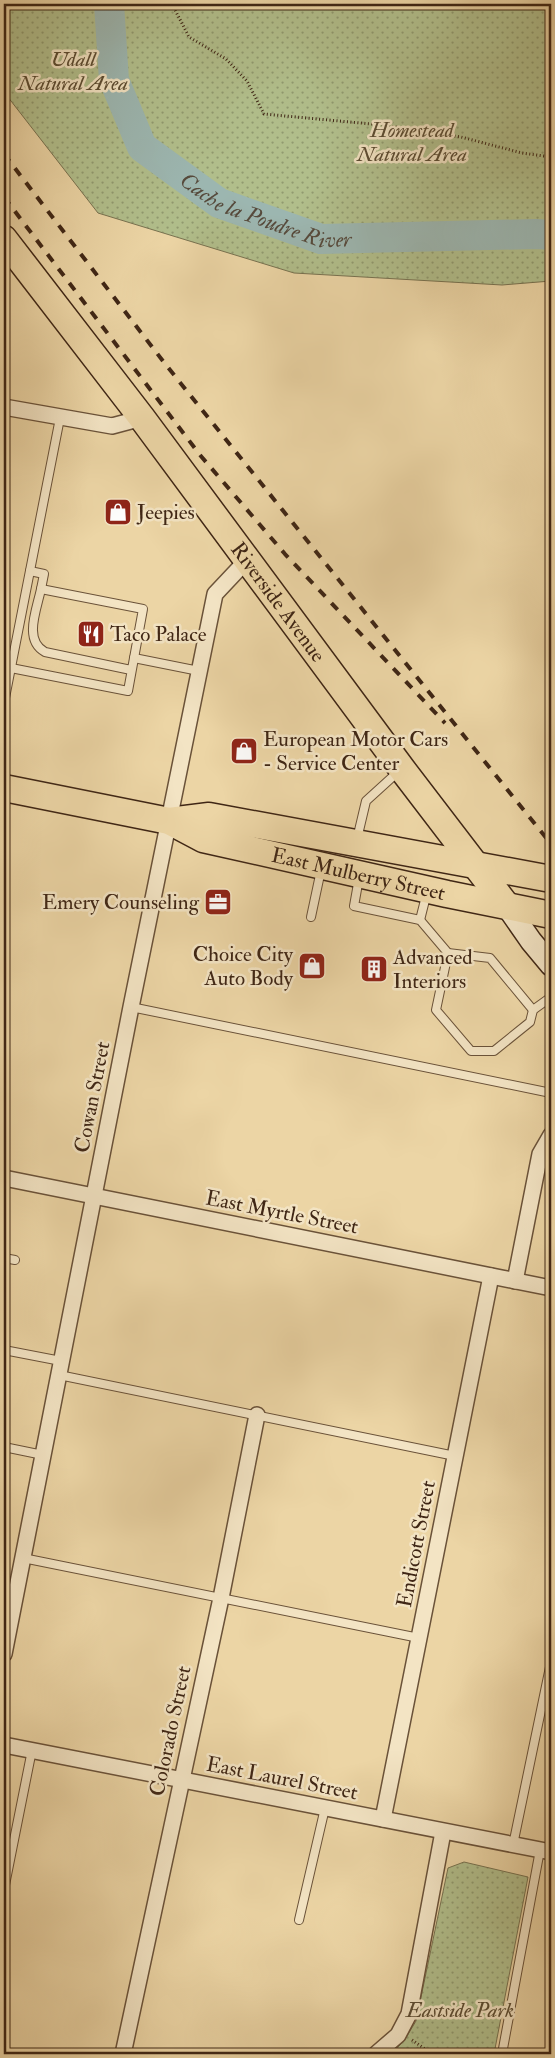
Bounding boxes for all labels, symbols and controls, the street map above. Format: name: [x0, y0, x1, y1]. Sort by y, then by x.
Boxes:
park label: Udall Natural Area: [17, 46, 128, 97]
park label: Homestead Natural Area: [356, 117, 467, 168]
water label: Cache la Poudre River: [174, 166, 353, 254]
shop icon: Jeepies: [103, 497, 133, 527]
place label: Jeepies: [136, 499, 195, 526]
street label: Riverside Avenue: [224, 537, 331, 668]
restaurant icon: Taco Palace: [76, 619, 106, 649]
place label: Taco Palace: [110, 621, 207, 648]
place label: European Motor Cars - Service Center: [263, 726, 448, 777]
shop icon: European Motor Cars - Service Center: [229, 736, 259, 766]
street label: East Mulberry Street: [269, 842, 448, 907]
office icon: Emery Counseling: [203, 887, 233, 917]
place label: Emery Counseling: [42, 889, 200, 916]
place label: Choice City Auto Body: [193, 941, 294, 992]
place label: Advanced Interiors: [392, 944, 473, 995]
shop icon: Choice City Auto Body: [297, 951, 327, 981]
building icon: Advanced Interiors: [359, 954, 389, 984]
street label: Cowan Street: [68, 1039, 117, 1155]
street label: East Myrtle Street: [203, 1184, 361, 1241]
street label: Endicott Street: [391, 1478, 442, 1610]
street label: Colorado Street: [143, 1663, 198, 1799]
street label: East Laurel Street: [204, 1751, 360, 1806]
park label: Eastside Park: [404, 1997, 514, 2024]

